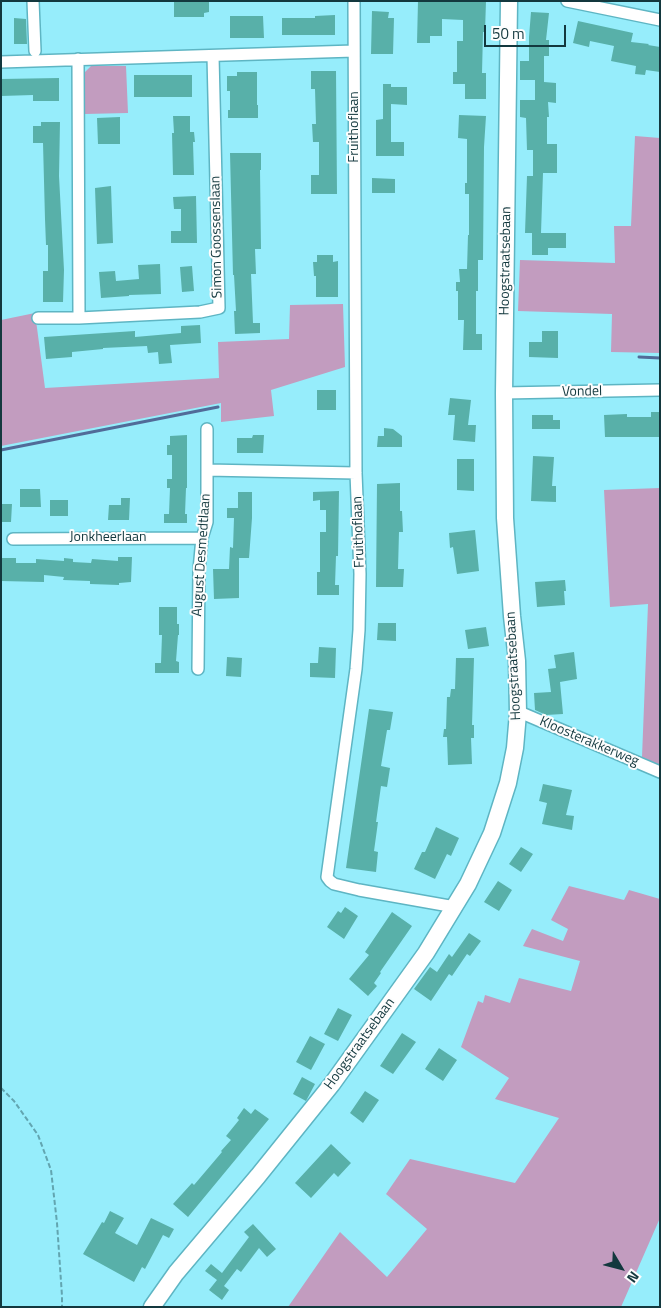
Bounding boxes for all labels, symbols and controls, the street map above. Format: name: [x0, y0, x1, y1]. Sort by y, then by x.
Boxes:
scale bar: [486, 15, 568, 47]
text: 50 m: [492, 22, 525, 45]
street label: Fruithoflaan: [347, 91, 363, 163]
street label: Simon Goossenslaan: [208, 176, 226, 298]
street label: Hoogstraatsebaan: [497, 206, 515, 316]
street label: Vondel: [562, 383, 602, 401]
street label: August Desmedtlaan: [189, 493, 215, 617]
street label: Fruithoflaan: [349, 496, 369, 568]
street label: Jonkheerlaan: [70, 530, 146, 546]
street label: Hoogstraatsebaan: [503, 611, 525, 721]
street label: Kloosterakkerweg: [537, 713, 641, 771]
street label: Hoogstraatsebaan: [321, 995, 399, 1093]
north arrow: [596, 1243, 646, 1293]
text: N: [622, 1267, 645, 1288]

